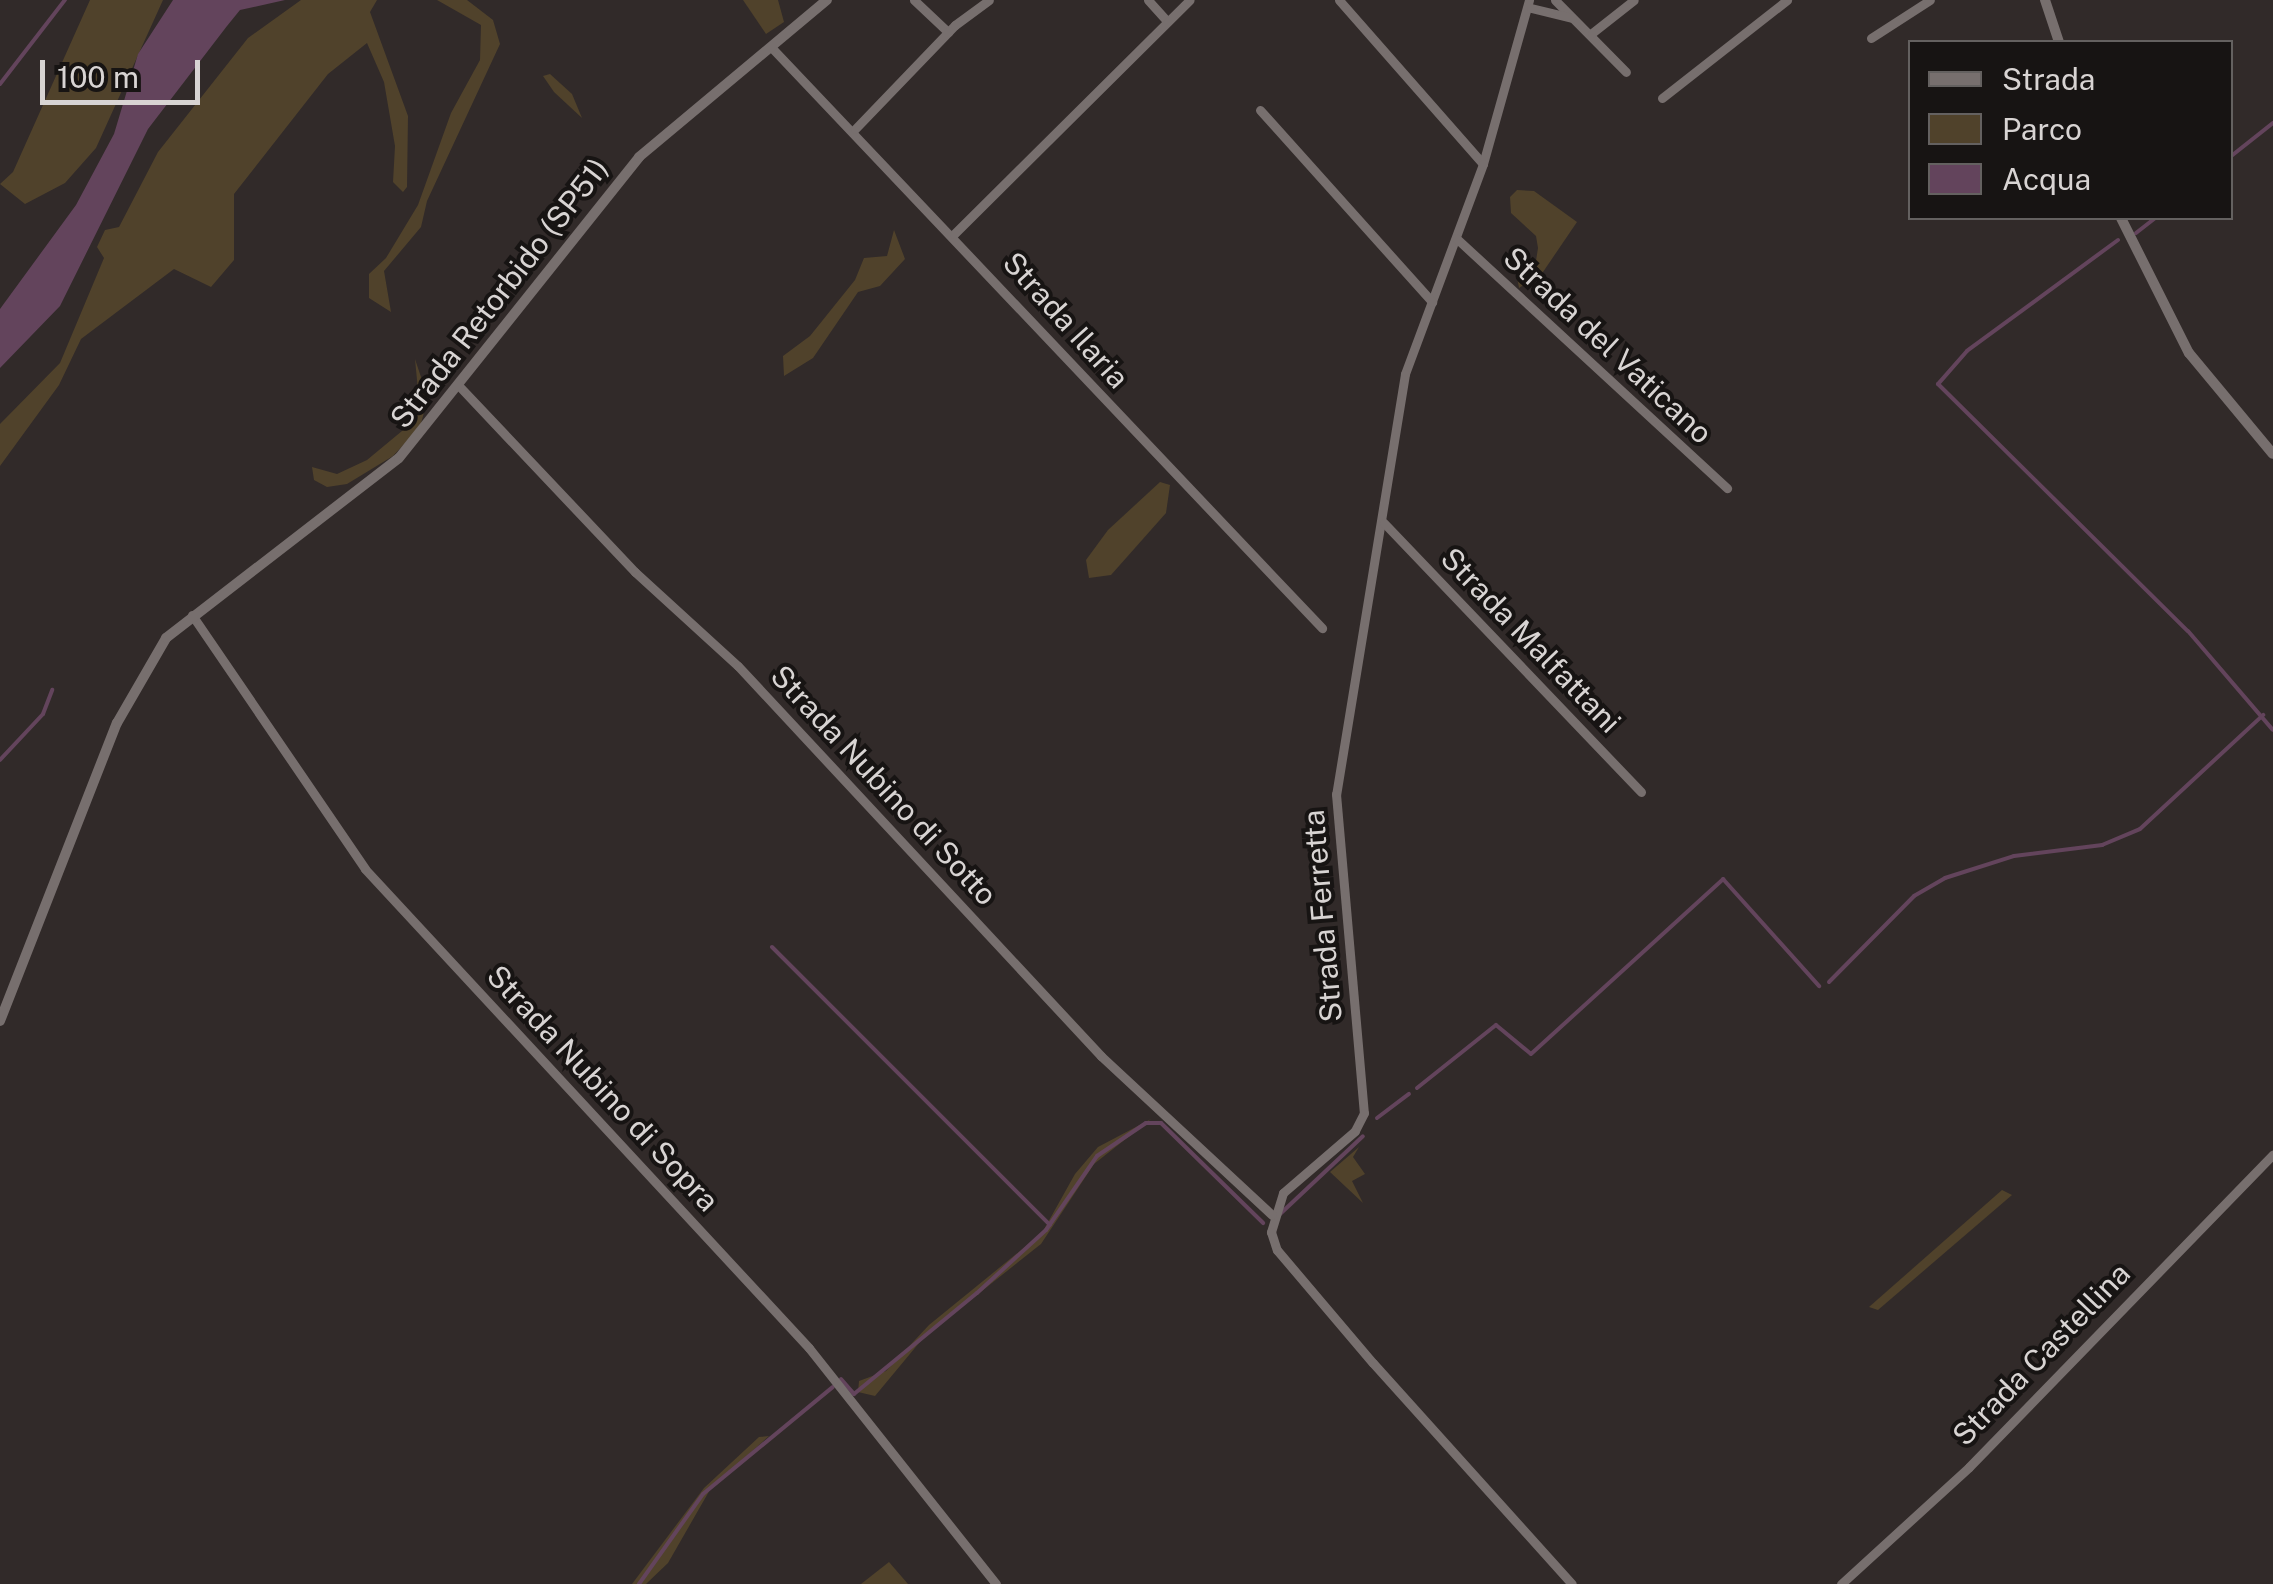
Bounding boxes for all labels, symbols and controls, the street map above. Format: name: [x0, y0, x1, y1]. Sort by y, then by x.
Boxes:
scale bar: [45, 40, 205, 102]
legend: [1908, 40, 2233, 220]
text: 100 m: [57, 59, 139, 95]
text: Strada: [2002, 61, 2095, 97]
text: Parco: [2002, 111, 2082, 147]
street label: Strada Retorbido (SP51): [382, 151, 616, 435]
text: Acqua: [2002, 161, 2091, 197]
street label: Strada del Vaticano: [1496, 239, 1720, 451]
street label: Strada Ilaria: [996, 245, 1136, 395]
street label: Strada Malfattani: [1434, 540, 1628, 740]
street label: Strada Nubino di Sotto: [763, 657, 1005, 913]
street label: Strada Ferretta: [1295, 808, 1349, 1024]
street label: Strada Nubino di Sopra: [480, 957, 726, 1219]
street label: Strada Castellina: [1945, 1255, 2137, 1453]

